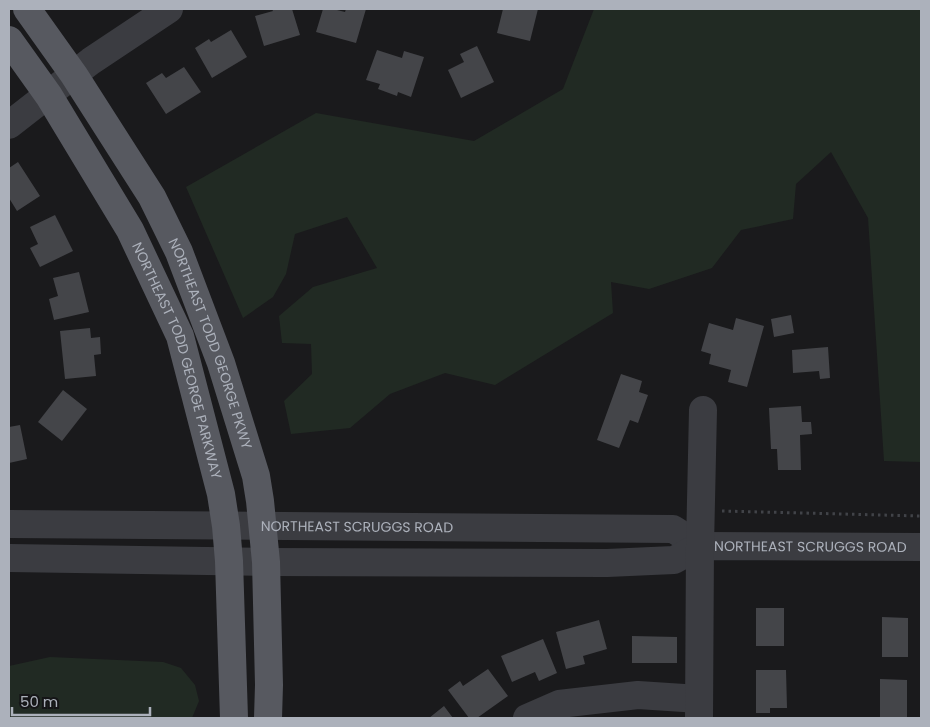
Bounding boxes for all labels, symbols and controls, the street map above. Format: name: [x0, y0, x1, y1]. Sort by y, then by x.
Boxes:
street label: NORTHEAST TODD GEORGE PKWY: [164, 235, 257, 452]
street label: NORTHEAST TODD GEORGE PARKWAY: [127, 239, 227, 481]
street label: NORTHEAST SCRUGGS ROAD: [261, 516, 453, 537]
street label: NORTHEAST SCRUGGS ROAD: [714, 536, 907, 557]
scale bar: [12, 684, 150, 716]
text: 50 m: [20, 691, 58, 712]

